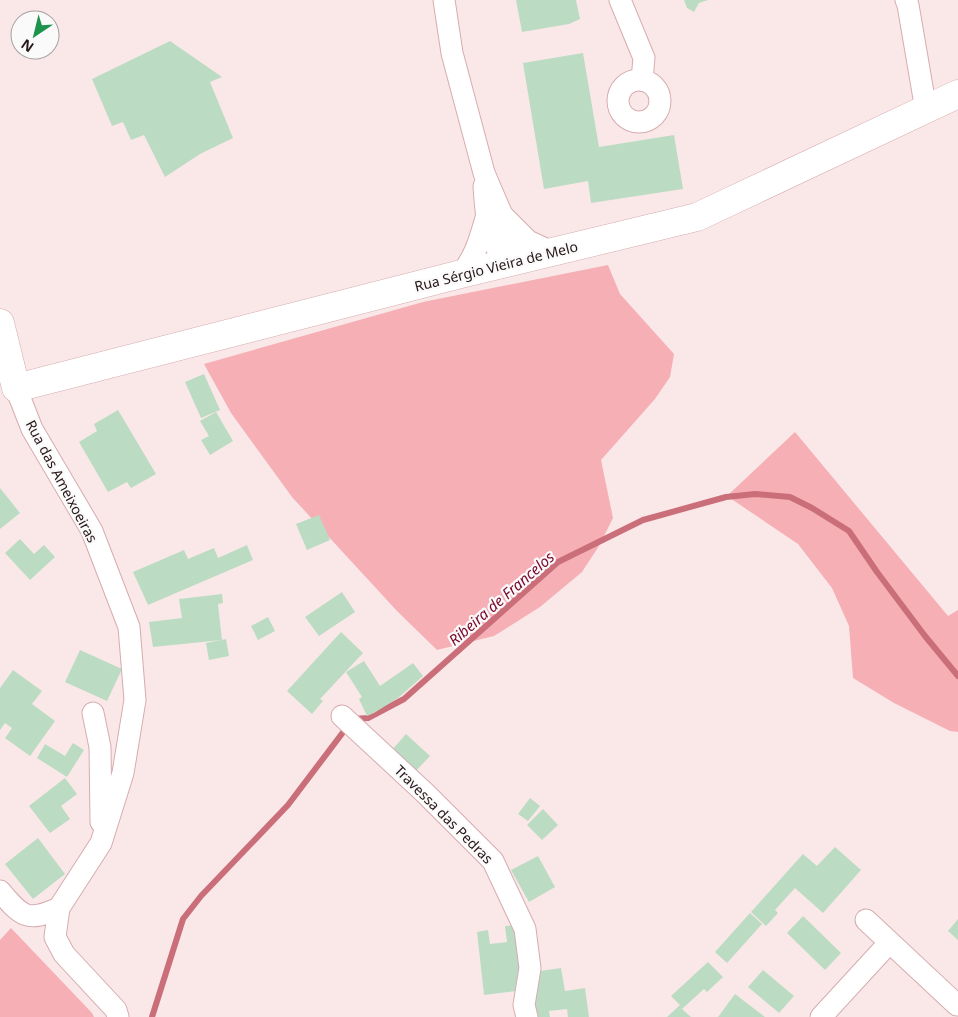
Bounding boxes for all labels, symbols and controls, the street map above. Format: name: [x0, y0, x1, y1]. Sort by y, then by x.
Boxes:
north arrow: [10, 10, 60, 60]
text: N: [17, 35, 37, 57]
street label: Rua Sérgio Vieira de Melo: [412, 236, 580, 296]
street label: Rua das Ameixoeiras: [22, 416, 103, 546]
water label: Ribeira de Francelos: [444, 546, 558, 649]
street label: Travessa das Pedras: [391, 761, 498, 868]

